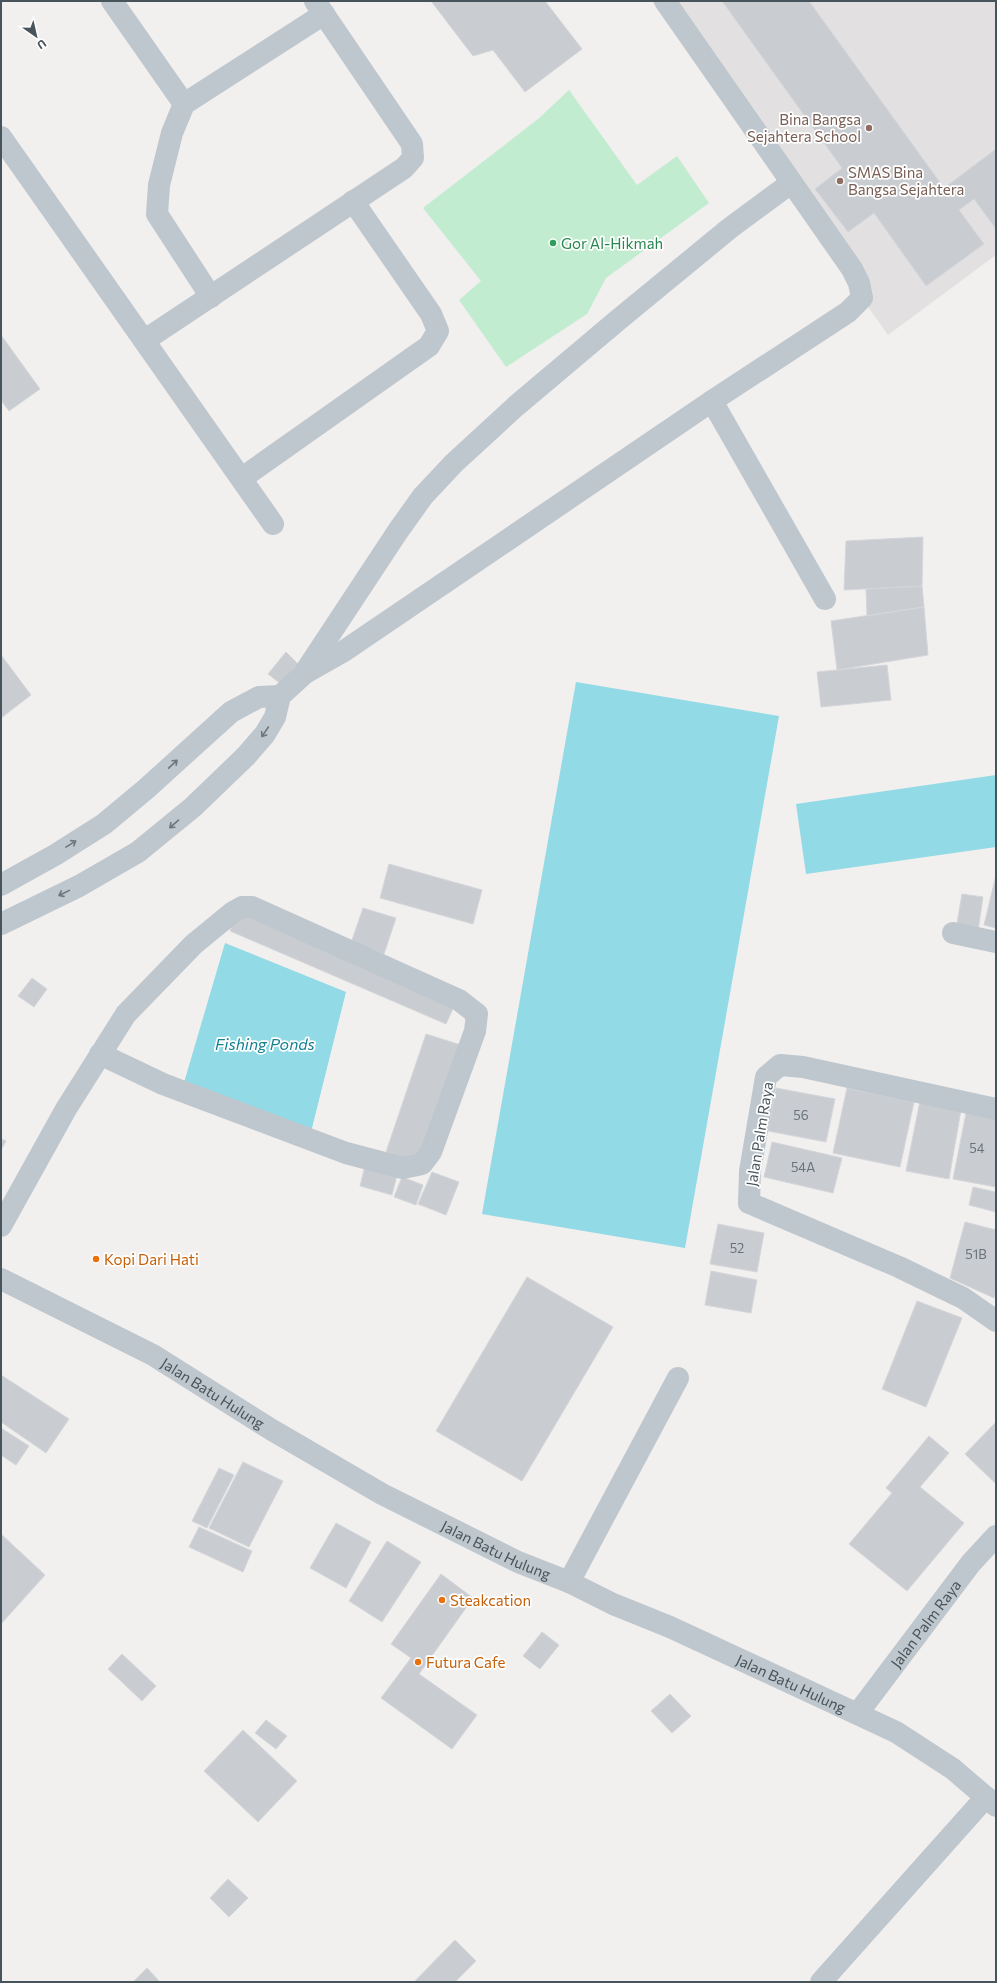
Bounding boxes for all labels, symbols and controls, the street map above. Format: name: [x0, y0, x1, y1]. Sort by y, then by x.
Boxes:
north arrow: [16, 16, 56, 56]
text: U: [35, 37, 49, 52]
place label: Bina Bangsa Sejahtera School: [747, 110, 861, 145]
marker: Bina Bangsa Sejahtera School: [864, 123, 874, 133]
place label: SMAS Bina Bangsa Sejahtera: [848, 163, 964, 198]
marker: SMAS Bina Bangsa Sejahtera: [835, 176, 845, 186]
place label: Gor Al-Hikmah: [561, 234, 663, 252]
marker: Gor Al-Hikmah: [548, 238, 558, 248]
one-way arrow: [261, 726, 269, 737]
one-way arrow: [168, 760, 178, 769]
one-way arrow: [169, 819, 179, 828]
one-way arrow: [65, 840, 76, 848]
one-way arrow: [59, 890, 71, 897]
water label: Fishing Ponds: [215, 1034, 315, 1053]
street label: Jalan Palm Raya: [742, 1080, 776, 1188]
house number: 56: [793, 1107, 809, 1123]
house number: 54: [969, 1140, 985, 1156]
house number: 54A: [791, 1159, 815, 1175]
house number: 52: [730, 1240, 744, 1256]
house number: 51B: [965, 1246, 987, 1262]
place label: Kopi Dari Hati: [104, 1250, 199, 1268]
marker: Kopi Dari Hati: [91, 1254, 101, 1264]
street label: Jalan Batu Hulung: [158, 1354, 268, 1432]
street label: Jalan Batu Hulung: [438, 1516, 553, 1583]
street label: Jalan Palm Raya: [886, 1576, 964, 1671]
place label: Steakcation: [450, 1591, 531, 1609]
marker: Steakcation: [437, 1595, 447, 1605]
street label: Jalan Batu Hulung: [733, 1650, 849, 1717]
place label: Futura Cafe: [426, 1653, 506, 1671]
marker: Futura Cafe: [413, 1657, 423, 1667]

